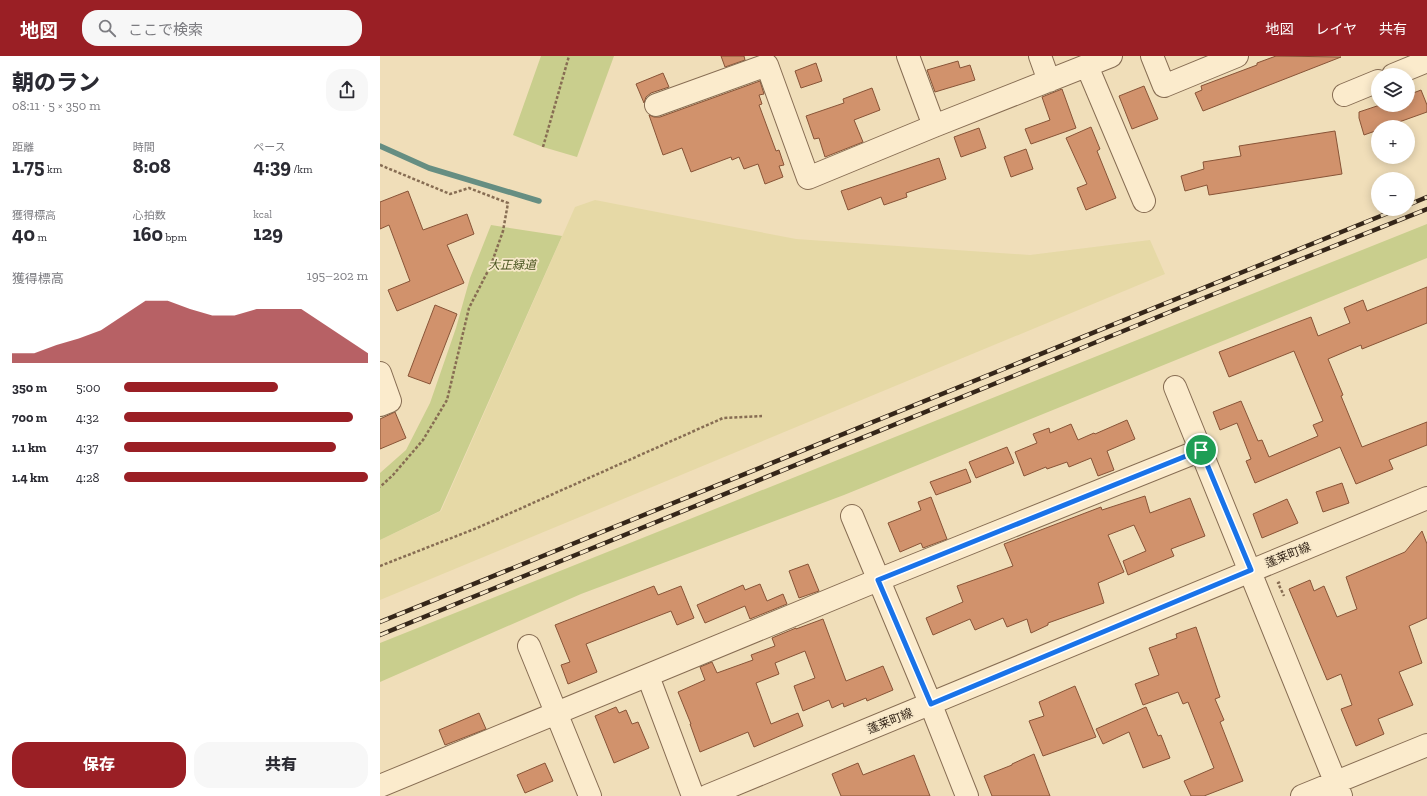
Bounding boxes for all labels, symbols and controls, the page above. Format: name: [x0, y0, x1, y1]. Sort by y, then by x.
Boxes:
search box: [82, 10, 362, 46]
icon: search: [96, 17, 118, 39]
text: 地図: [20, 19, 58, 42]
text: ここで検索: [128, 21, 203, 39]
text: 地図: [1265, 21, 1293, 38]
text: レイヤ: [1315, 21, 1357, 38]
text: 共有: [1379, 21, 1407, 38]
map controls: [1371, 68, 1415, 216]
button: layers: [1371, 68, 1415, 112]
text: 朝のラン: [12, 69, 100, 96]
button: share: [326, 69, 368, 111]
text: 08:11 · 5 × 350 m: [12, 98, 100, 113]
button: +: [1371, 120, 1415, 164]
text: 距離: [12, 141, 34, 154]
text: 時間: [133, 141, 155, 154]
text: ペース: [253, 141, 286, 154]
text: 1.75: [12, 154, 44, 178]
text: 8:08: [133, 154, 171, 178]
text: 4:39: [253, 154, 291, 178]
text: km: [44, 163, 62, 176]
text: /km: [291, 163, 313, 176]
button: −: [1371, 172, 1415, 216]
text: kcal: [253, 208, 272, 221]
text: 獲得標高: [12, 209, 56, 222]
text: 心拍数: [133, 209, 166, 222]
text: 129: [253, 221, 283, 245]
text: 40: [12, 222, 35, 246]
text: 160: [133, 222, 163, 246]
text: m: [35, 231, 47, 244]
text: bpm: [163, 231, 187, 244]
park label: 大正緑道: [488, 258, 538, 272]
text: 195–202 m: [307, 268, 368, 283]
text: 獲得標高: [12, 271, 64, 286]
text: 350 m: [12, 380, 47, 395]
text: 5:00: [76, 380, 101, 395]
text: 700 m: [12, 410, 47, 425]
text: 4:32: [76, 410, 99, 425]
pin: [1184, 433, 1218, 467]
icon: arrive: [1190, 439, 1212, 461]
text: 1.1 km: [12, 440, 46, 455]
text: 4:37: [76, 440, 98, 455]
text: 1.4 km: [12, 470, 49, 485]
text: 4:28: [76, 470, 100, 485]
street label: 蓬莱町線: [1263, 540, 1313, 570]
street label: 蓬莱町線: [865, 706, 915, 736]
button: 保存: [12, 742, 186, 788]
button: 共有: [194, 742, 368, 788]

